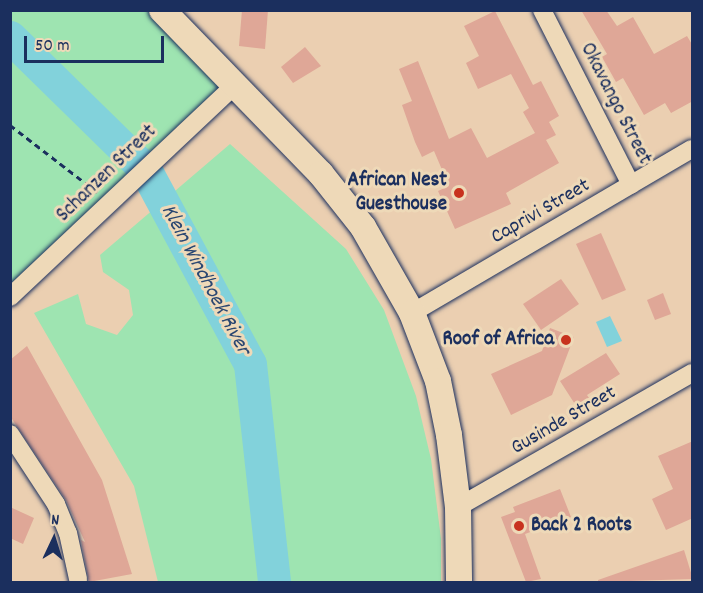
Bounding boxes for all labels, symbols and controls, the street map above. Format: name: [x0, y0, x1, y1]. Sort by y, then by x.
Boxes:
scale bar: [27, 24, 166, 62]
text: 50 m: [35, 34, 70, 59]
street label: Okavango Street: [574, 39, 656, 169]
street label: Schanzen Street: [52, 120, 162, 228]
place label: African Nest Guesthouse: [348, 168, 447, 218]
street label: Caprivi Street: [487, 174, 595, 250]
marker: African Nest Guesthouse: [452, 186, 466, 200]
water label: Klein Windhoek River: [154, 200, 256, 360]
place label: Roof of Africa: [443, 327, 554, 353]
marker: Roof of Africa: [559, 333, 573, 347]
street label: Gusinde Street: [507, 381, 621, 461]
north arrow: [24, 509, 84, 569]
text: N: [51, 509, 60, 532]
place label: Back 2 Roots: [531, 513, 632, 539]
marker: Back 2 Roots: [512, 519, 526, 533]

